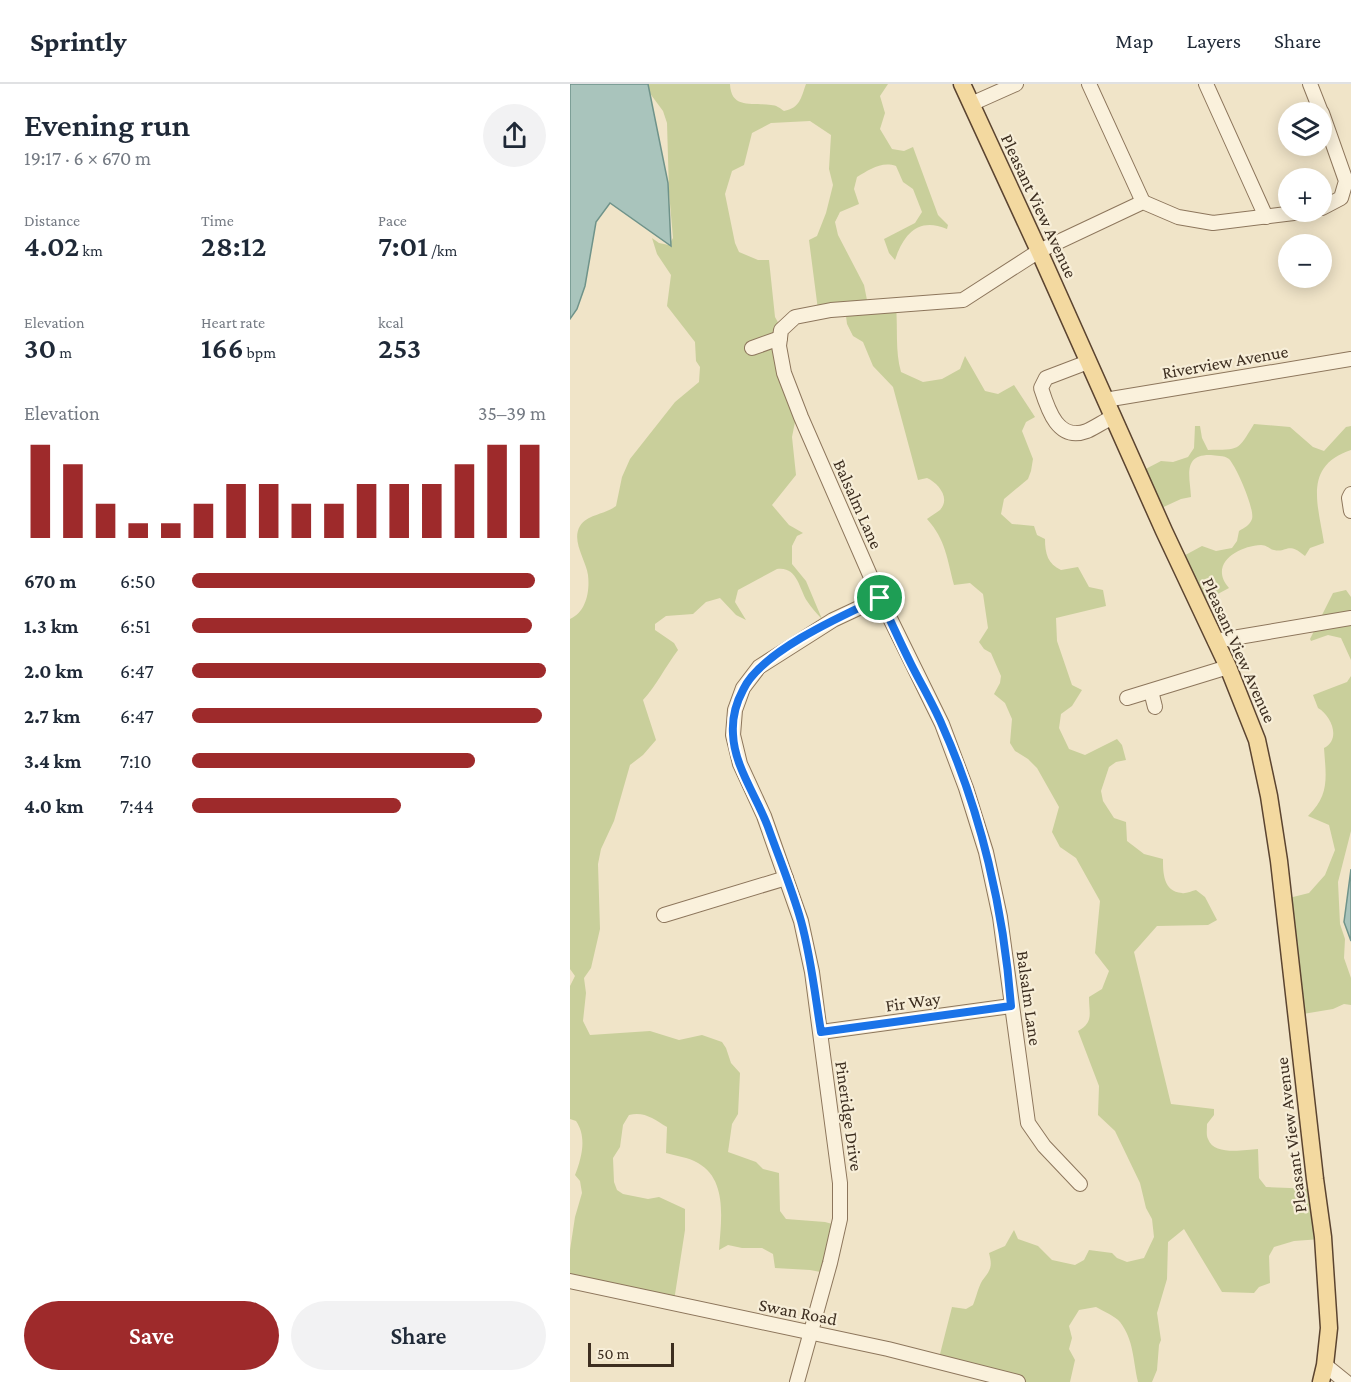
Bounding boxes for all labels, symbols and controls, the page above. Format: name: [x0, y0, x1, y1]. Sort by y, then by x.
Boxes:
text: Sprintly: [30, 26, 127, 57]
text: Map: [1115, 29, 1154, 53]
text: Layers: [1187, 29, 1241, 53]
text: Share: [1274, 29, 1321, 53]
map controls: [1278, 102, 1332, 288]
button: layers: [1278, 102, 1332, 156]
button: share: [483, 104, 546, 167]
text: Evening run: [24, 106, 190, 143]
street label: Pleasant View Avenue: [997, 131, 1081, 281]
text: 19:17 · 6 × 670 m: [24, 147, 151, 169]
button: +: [1278, 168, 1332, 222]
text: Distance: [24, 212, 80, 229]
text: Time: [201, 212, 234, 229]
text: Pace: [378, 212, 407, 229]
text: 4.02: [24, 229, 79, 262]
text: 28:12: [201, 229, 266, 262]
text: 7:01: [378, 229, 428, 262]
button: −: [1278, 234, 1332, 288]
text: km: [79, 242, 103, 259]
text: /km: [428, 242, 457, 259]
text: Elevation: [24, 314, 85, 331]
text: Heart rate: [201, 314, 265, 331]
text: kcal: [378, 314, 404, 331]
text: 30: [24, 331, 56, 364]
text: 166: [201, 331, 244, 364]
text: 253: [378, 331, 421, 364]
street label: Riverview Avenue: [1160, 341, 1290, 383]
text: m: [56, 344, 72, 361]
text: bpm: [244, 344, 276, 361]
text: Elevation: [24, 402, 100, 424]
text: 35–39 m: [478, 402, 546, 424]
street label: Balsalm Lane: [829, 456, 887, 552]
text: 670 m: [24, 570, 76, 592]
text: 6:50: [120, 570, 155, 592]
pin: [854, 572, 905, 623]
street label: Pleasant View Avenue: [1198, 574, 1280, 726]
icon: arrive: [863, 581, 896, 614]
text: 1.3 km: [24, 615, 78, 637]
text: 6:51: [120, 615, 151, 637]
text: 2.0 km: [24, 660, 83, 682]
text: 6:47: [120, 660, 154, 682]
text: 2.7 km: [24, 705, 81, 727]
text: 6:47: [120, 705, 154, 727]
text: 3.4 km: [24, 750, 81, 772]
text: 7:10: [120, 750, 151, 772]
text: 4.0 km: [24, 795, 84, 817]
text: 7:44: [120, 795, 154, 817]
street label: Balsalm Lane: [1012, 949, 1046, 1047]
street label: Fir Way: [884, 988, 943, 1016]
street label: Pleasant View Avenue: [1272, 1056, 1310, 1214]
street label: Pineridge Drive: [831, 1060, 867, 1172]
street label: Swan Road: [757, 1295, 839, 1329]
button: Save: [24, 1301, 279, 1370]
button: Share: [291, 1301, 546, 1370]
scale bar: [588, 1340, 674, 1368]
text: 50 m: [597, 1345, 629, 1362]

